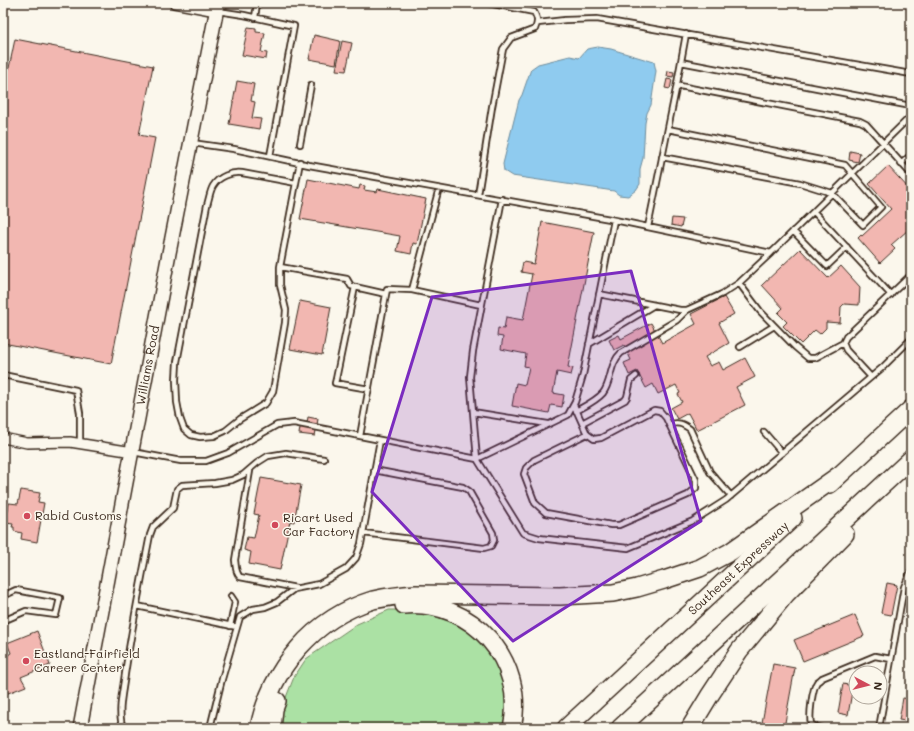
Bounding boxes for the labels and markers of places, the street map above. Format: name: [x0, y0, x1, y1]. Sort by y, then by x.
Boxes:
place label: Rabid Customs: [35, 507, 122, 523]
place label: Ricart Used Car Factory: [283, 509, 355, 539]
marker: Rabid Customs: [22, 511, 32, 521]
marker: Ricart Used Car Factory: [270, 520, 280, 530]
place label: Eastland-Fairfield Career Center: [34, 645, 140, 675]
marker: Eastland-Fairfield Career Center: [21, 656, 31, 666]

